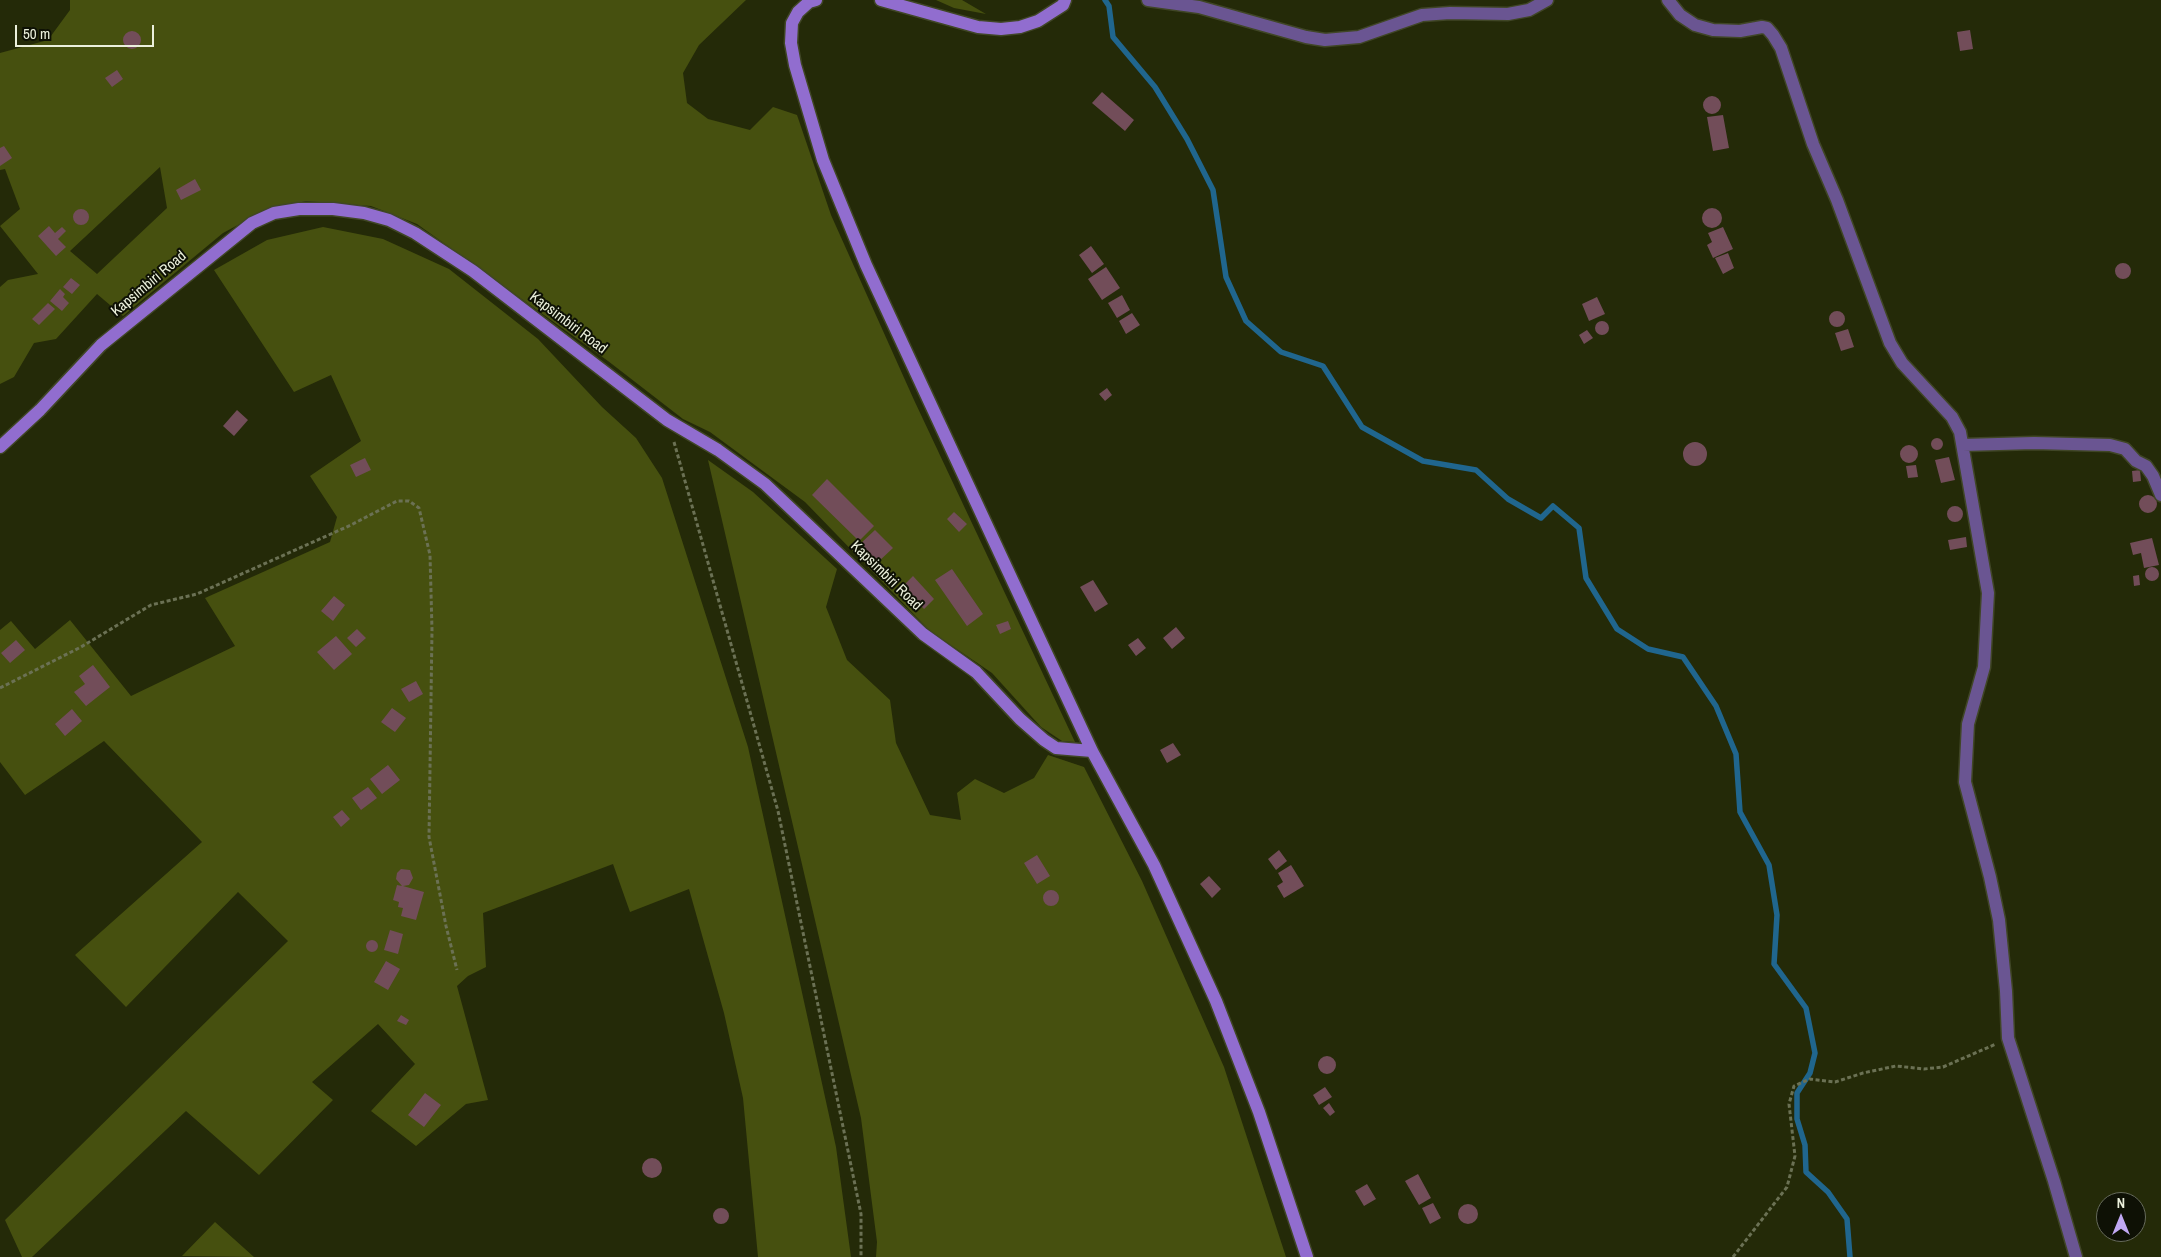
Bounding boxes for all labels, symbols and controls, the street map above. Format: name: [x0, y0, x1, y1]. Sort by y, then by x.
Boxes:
scale bar: [18, 15, 156, 47]
text: 50 m: [23, 23, 50, 44]
street label: Kapsimbiri Road: [108, 247, 190, 321]
street label: Kapsimbiri Road: [526, 288, 610, 358]
street label: Kapsimbiri Road: [847, 537, 925, 615]
north arrow: [2096, 1192, 2146, 1242]
text: N: [2117, 1194, 2125, 1212]

